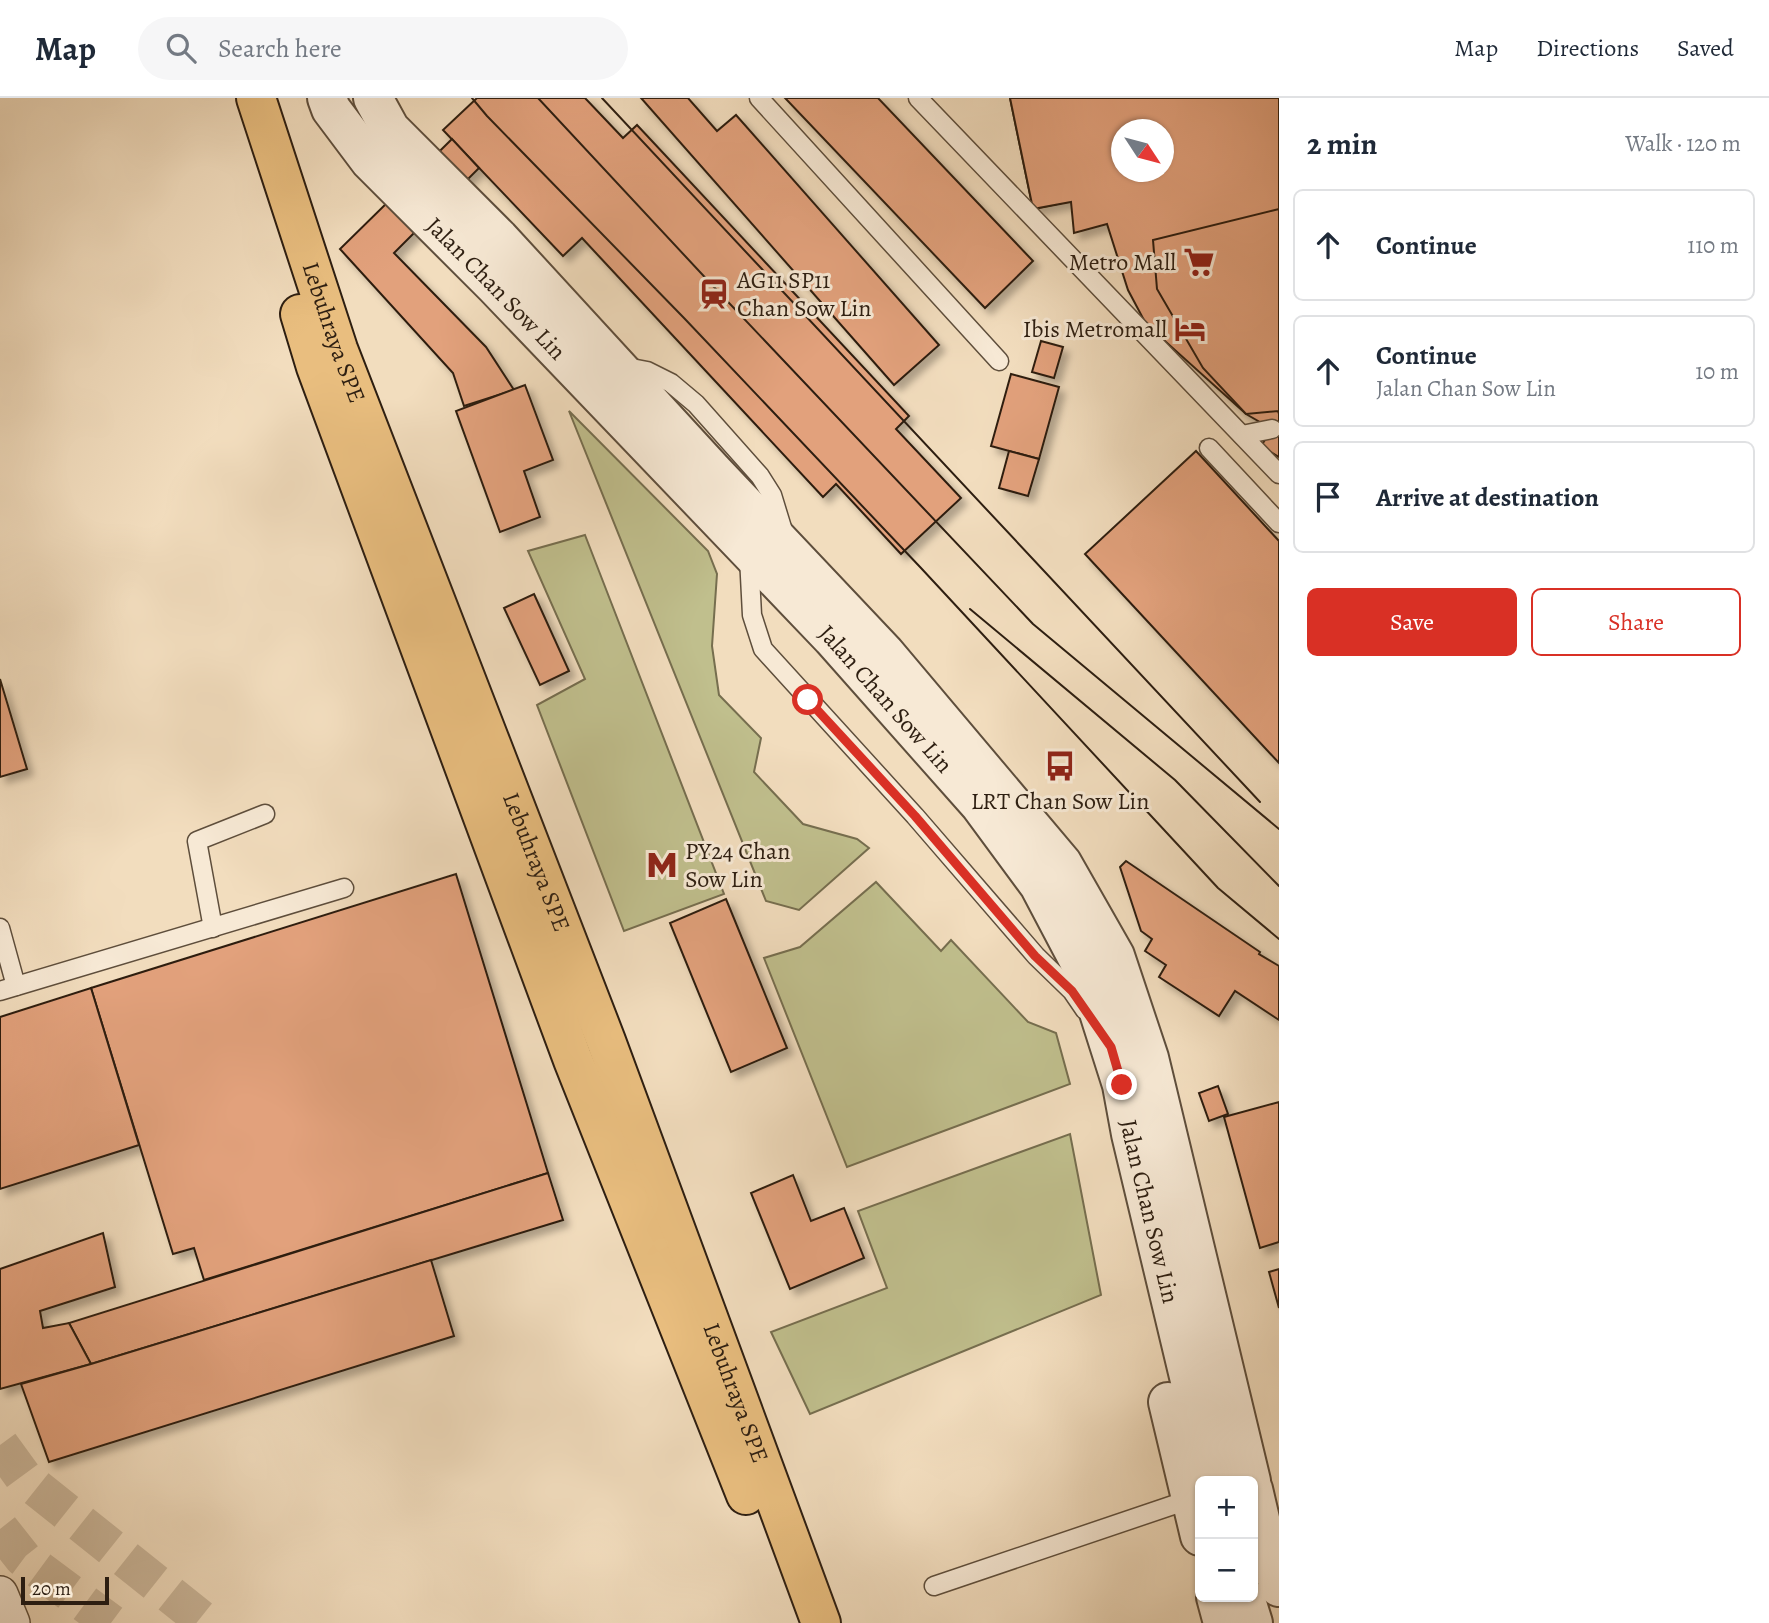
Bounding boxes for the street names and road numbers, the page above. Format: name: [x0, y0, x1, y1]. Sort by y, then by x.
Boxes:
street label: Jalan Chan Sow Lin: [419, 210, 573, 367]
street label: Lebuhraya SPE: [295, 258, 373, 407]
street label: Jalan Chan Sow Lin: [812, 618, 960, 780]
street label: Lebuhraya SPE: [495, 787, 578, 936]
street label: Jalan Chan Sow Lin: [1113, 1117, 1187, 1306]
street label: Lebuhraya SPE: [695, 1318, 776, 1467]

